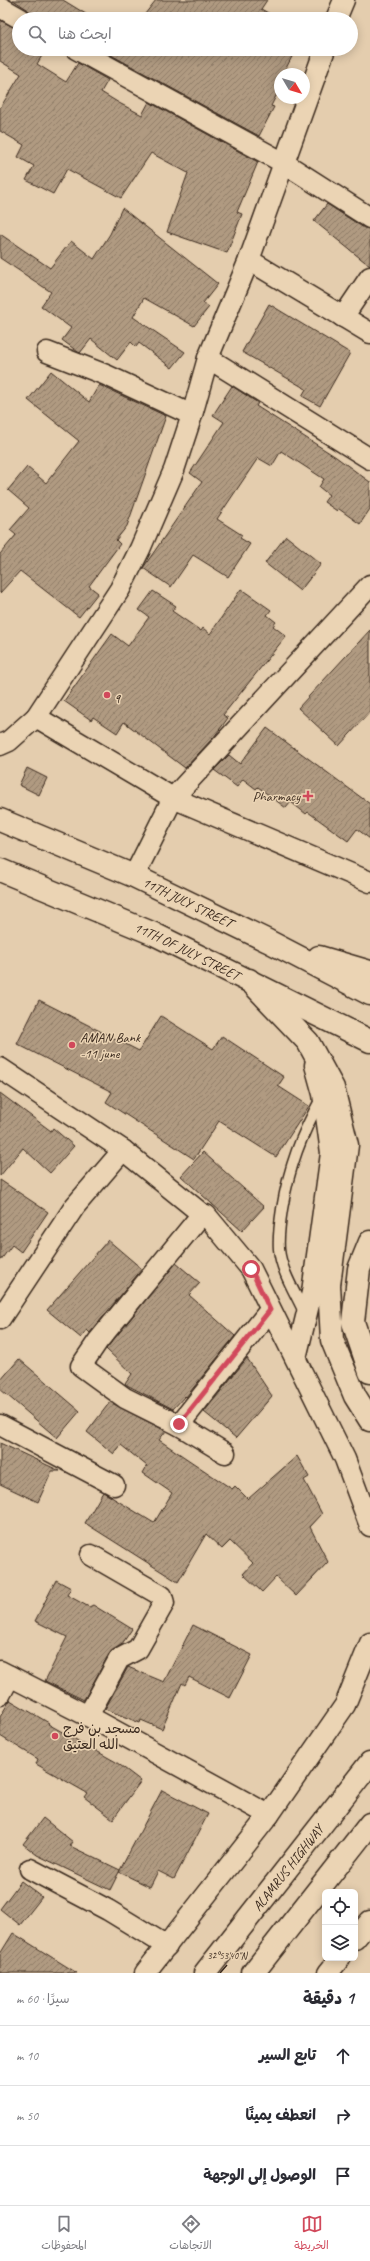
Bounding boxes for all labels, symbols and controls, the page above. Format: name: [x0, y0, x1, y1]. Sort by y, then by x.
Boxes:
search box: [12, 12, 358, 56]
icon: search: [26, 23, 48, 45]
text: ابحث هنا: [58, 25, 112, 44]
north arrow: [274, 68, 310, 104]
place label: q: [115, 687, 121, 704]
marker: q: [102, 690, 112, 700]
place label: Pharmacy: [253, 788, 301, 805]
marker: Pharmacy: [303, 791, 313, 801]
street label: 11TH JULY STREET: [140, 873, 239, 933]
street label: 11TH OF JULY STREET: [132, 918, 246, 985]
place label: AMAN Bank -11 june: [80, 1029, 141, 1062]
marker: AMAN Bank -11 june: [67, 1040, 77, 1050]
route start: [242, 1260, 260, 1278]
route end: [170, 1415, 188, 1433]
place label: مسجد بن فرج الله العتيق: [63, 1720, 141, 1753]
marker: مسجد بن فرج الله العتيق: [50, 1731, 60, 1741]
street label: ALAMRUS HIGHWAY: [249, 1819, 328, 1914]
map controls: [322, 1889, 358, 1961]
button: locate: [322, 1889, 358, 1925]
button: layers: [322, 1925, 358, 1961]
text: 32°53'40"N: [207, 1949, 249, 1962]
text: 1 دقيقة: [303, 1988, 354, 2009]
text: سيرًا · 60 m: [16, 1991, 69, 2007]
icon: ahead: [332, 2045, 354, 2067]
text: تابع السير: [259, 2046, 316, 2065]
text: 10 m: [16, 2048, 38, 2064]
icon: right: [332, 2105, 354, 2127]
text: انعطف يمينًا: [245, 2106, 316, 2125]
text: 50 m: [16, 2108, 38, 2124]
icon: arrive: [332, 2165, 354, 2187]
text: الوصول إلى الوجهة: [203, 2166, 316, 2185]
tab: المحفوظات: [41, 2213, 87, 2255]
tab: الاتجاهات: [169, 2213, 212, 2255]
tab: الخريطة: [294, 2213, 329, 2255]

